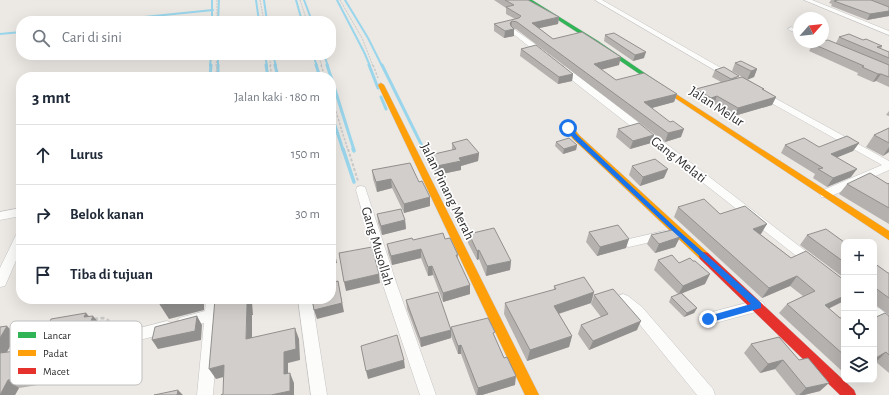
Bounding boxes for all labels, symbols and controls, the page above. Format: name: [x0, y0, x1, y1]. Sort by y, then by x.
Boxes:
north arrow: [793, 12, 829, 48]
search box: [16, 16, 336, 60]
icon: search: [30, 27, 52, 49]
text: Cari di sini: [62, 30, 122, 45]
street label: Jalan Melur: [687, 84, 747, 130]
text: 3 mnt: [32, 89, 70, 106]
text: Jalan kaki · 180 m: [234, 91, 320, 104]
route start: [559, 119, 577, 137]
street label: Gang Melati: [648, 134, 709, 186]
street label: Jalan Pinang Merah: [418, 141, 477, 242]
icon: ahead: [32, 144, 54, 166]
text: Lurus: [70, 147, 103, 162]
text: 150 m: [291, 148, 320, 161]
icon: right: [32, 204, 54, 226]
street label: Gang Musollah: [358, 205, 396, 287]
text: Belok kanan: [70, 207, 144, 222]
text: 30 m: [295, 208, 320, 221]
map controls: [841, 239, 877, 383]
button: +: [841, 239, 877, 275]
icon: arrive: [32, 264, 54, 286]
text: Tiba di tujuan: [70, 267, 153, 282]
button: −: [841, 275, 877, 311]
route end: [699, 310, 717, 328]
button: locate: [841, 311, 877, 347]
legend: [10, 321, 142, 385]
text: Lancar: [43, 330, 71, 341]
button: layers: [841, 347, 877, 383]
text: Padat: [43, 348, 68, 359]
text: Macet: [43, 366, 70, 377]

